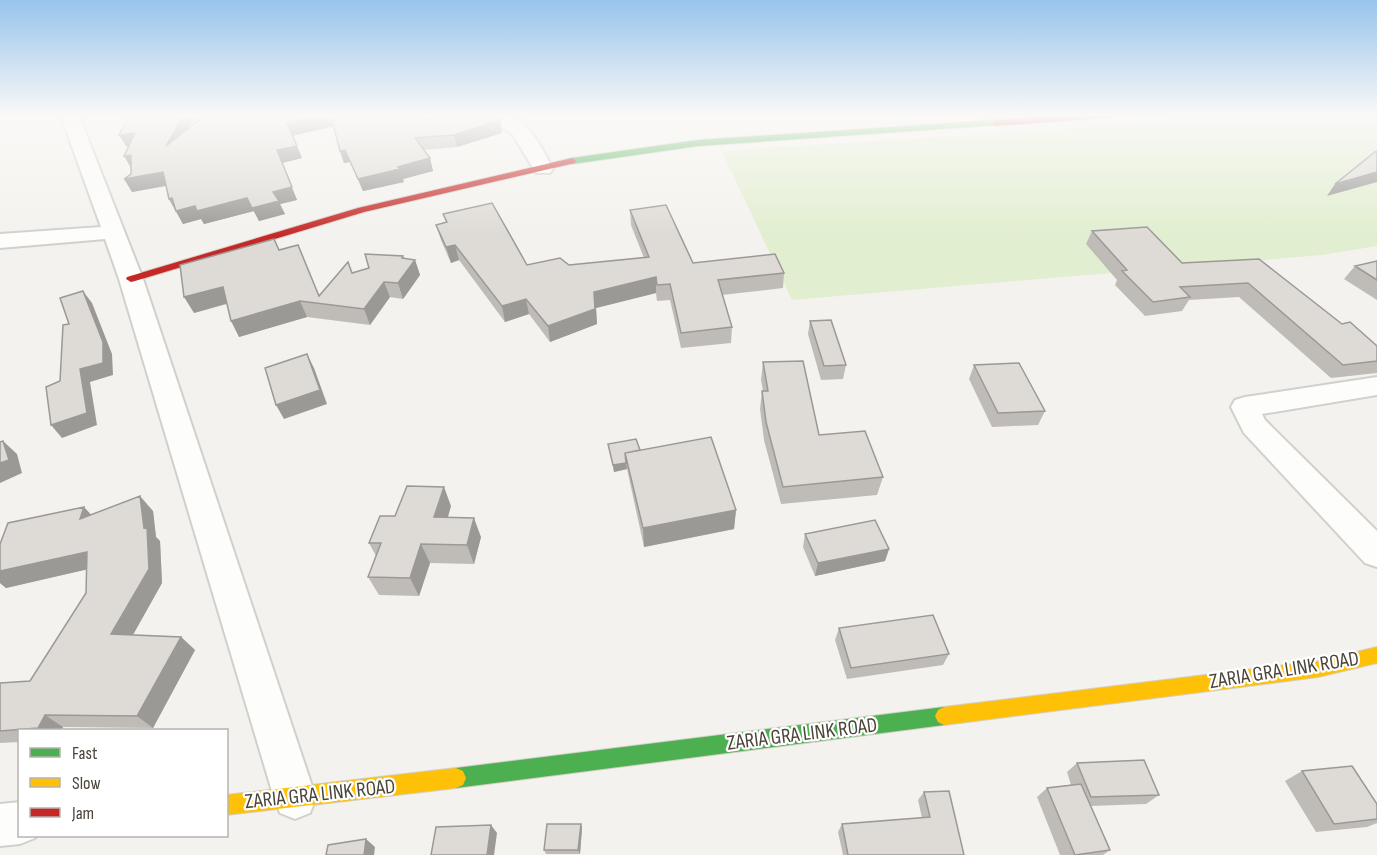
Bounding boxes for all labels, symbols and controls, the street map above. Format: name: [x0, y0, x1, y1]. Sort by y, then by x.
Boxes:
street label: ZARIA GRA LINK ROAD: [1207, 646, 1361, 694]
street label: ZARIA GRA LINK ROAD: [725, 712, 879, 756]
legend: [18, 729, 228, 837]
text: Fast: [72, 743, 98, 764]
text: Slow: [72, 773, 101, 794]
street label: ZARIA GRA LINK ROAD: [244, 774, 396, 814]
text: Jam: [71, 803, 94, 824]

